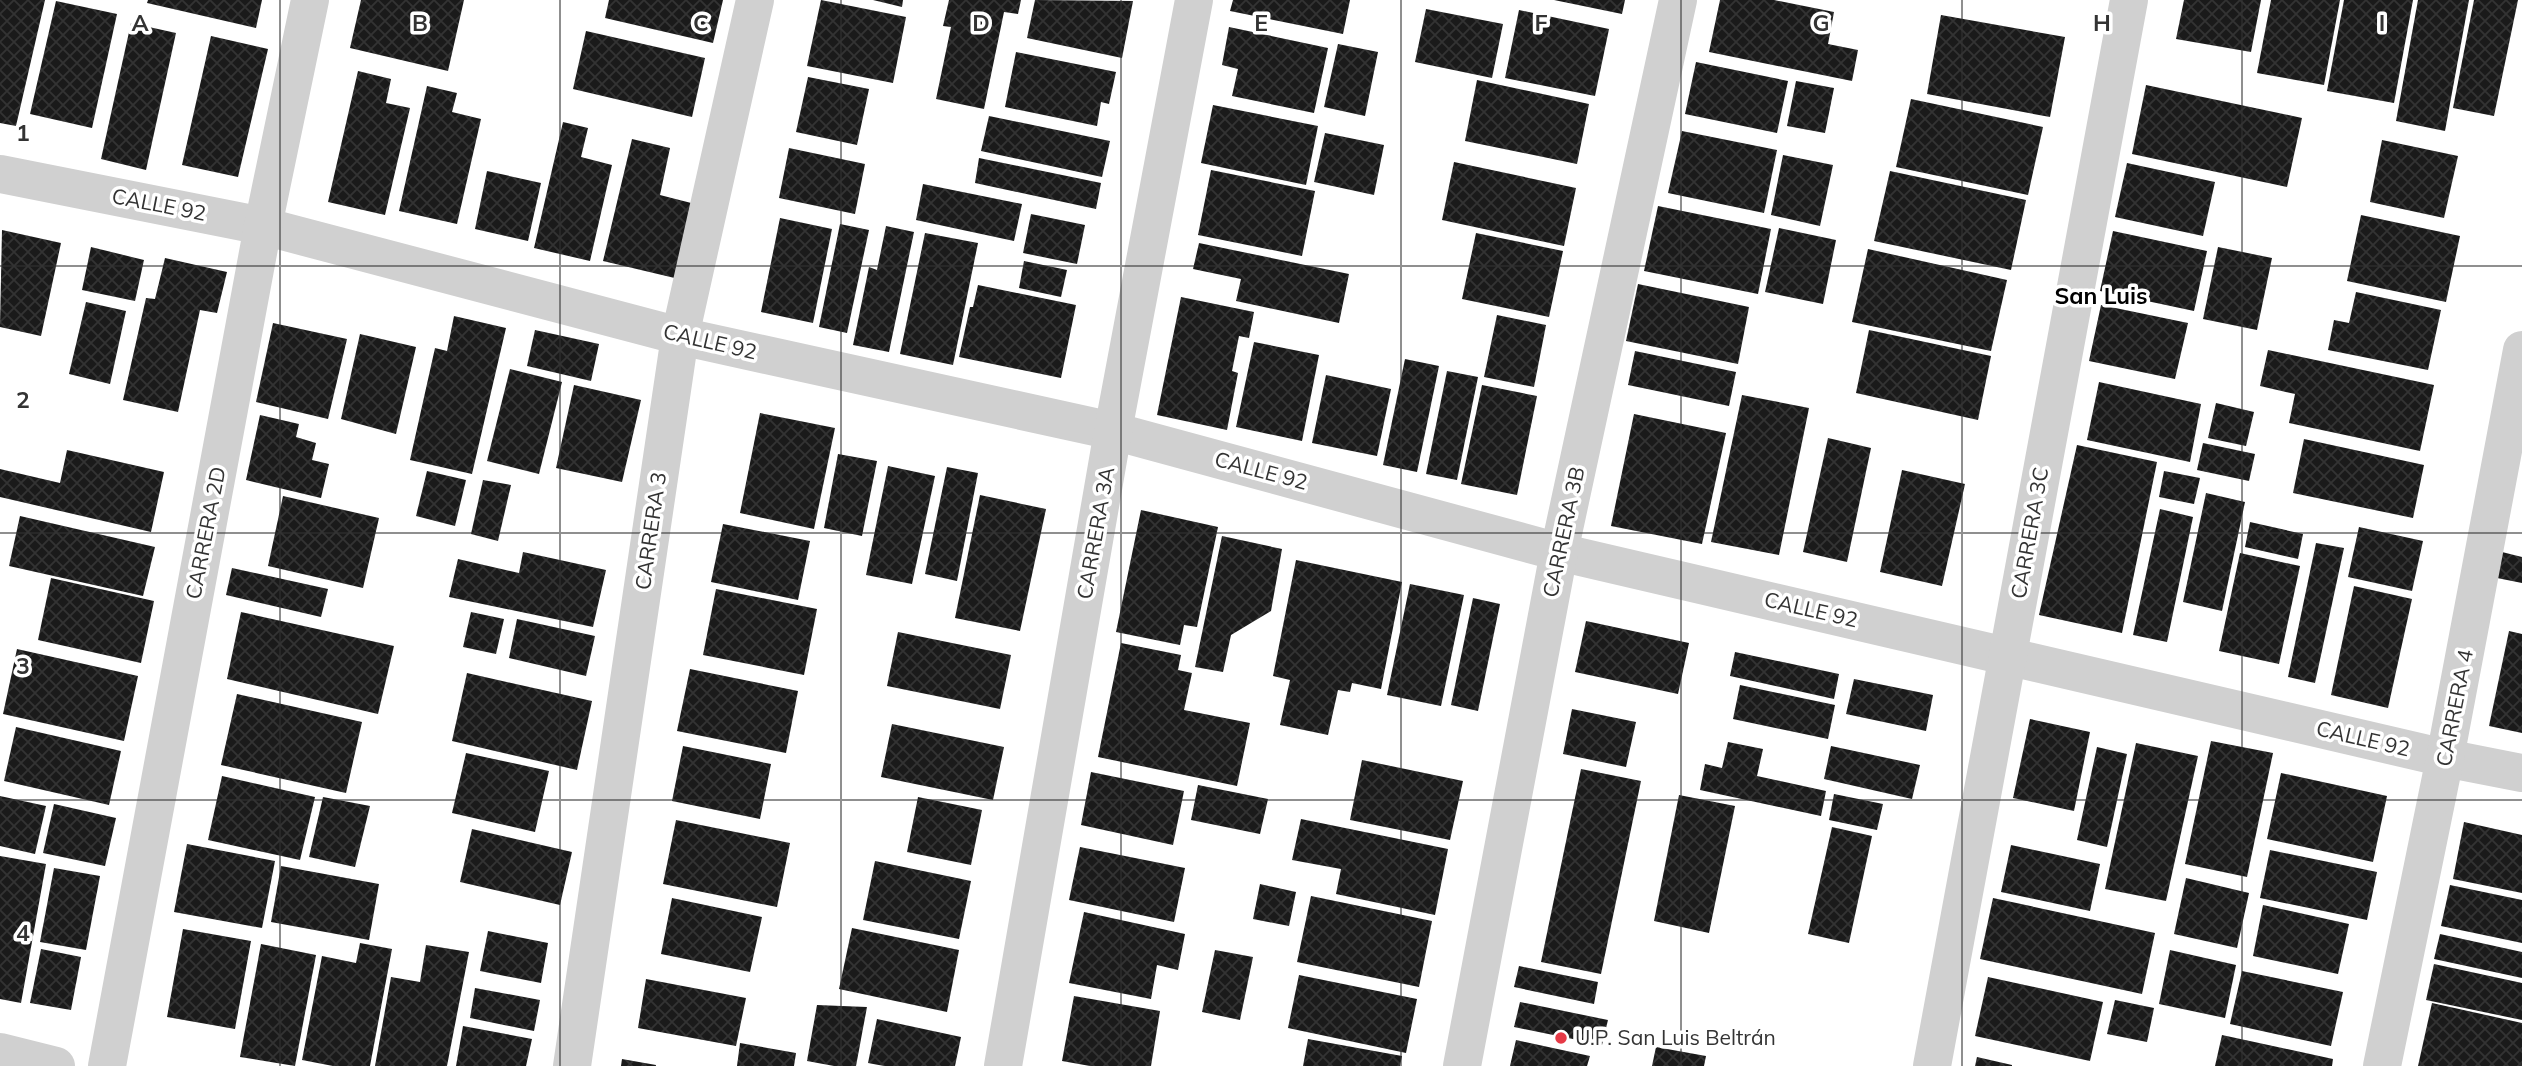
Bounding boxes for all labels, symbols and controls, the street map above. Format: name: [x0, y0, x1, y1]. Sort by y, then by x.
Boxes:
text: A: [131, 8, 149, 37]
text: B: [412, 8, 428, 37]
text: C: [693, 8, 709, 37]
text: D: [972, 8, 990, 37]
text: E: [1254, 8, 1268, 37]
text: F: [1534, 8, 1548, 37]
text: G: [1812, 8, 1830, 37]
text: H: [2093, 8, 2111, 37]
text: I: [2379, 8, 2385, 37]
text: 1: [16, 118, 30, 147]
street label: CALLE 92: [110, 182, 208, 226]
district label: San Luis: [2054, 281, 2148, 310]
street label: CALLE 92: [661, 318, 760, 364]
text: 2: [16, 385, 30, 414]
street label: CALLE 92: [1212, 445, 1311, 495]
street label: CARRERA 2D: [179, 464, 231, 601]
street label: CARRERA 3A: [1071, 464, 1120, 601]
street label: CARRERA 3B: [1536, 464, 1590, 600]
street label: CARRERA 3C: [2005, 465, 2053, 601]
street label: CARRERA 3: [629, 470, 671, 591]
street label: CALLE 92: [1762, 586, 1861, 632]
street label: CARRERA 4: [2430, 647, 2478, 769]
text: 3: [16, 651, 30, 680]
street label: CALLE 92: [2314, 715, 2413, 761]
text: 4: [16, 918, 30, 947]
place label: U.P. San Luis Beltrán: [1575, 1024, 1776, 1050]
marker: U.P. San Luis Beltrán: [1553, 1030, 1569, 1046]

